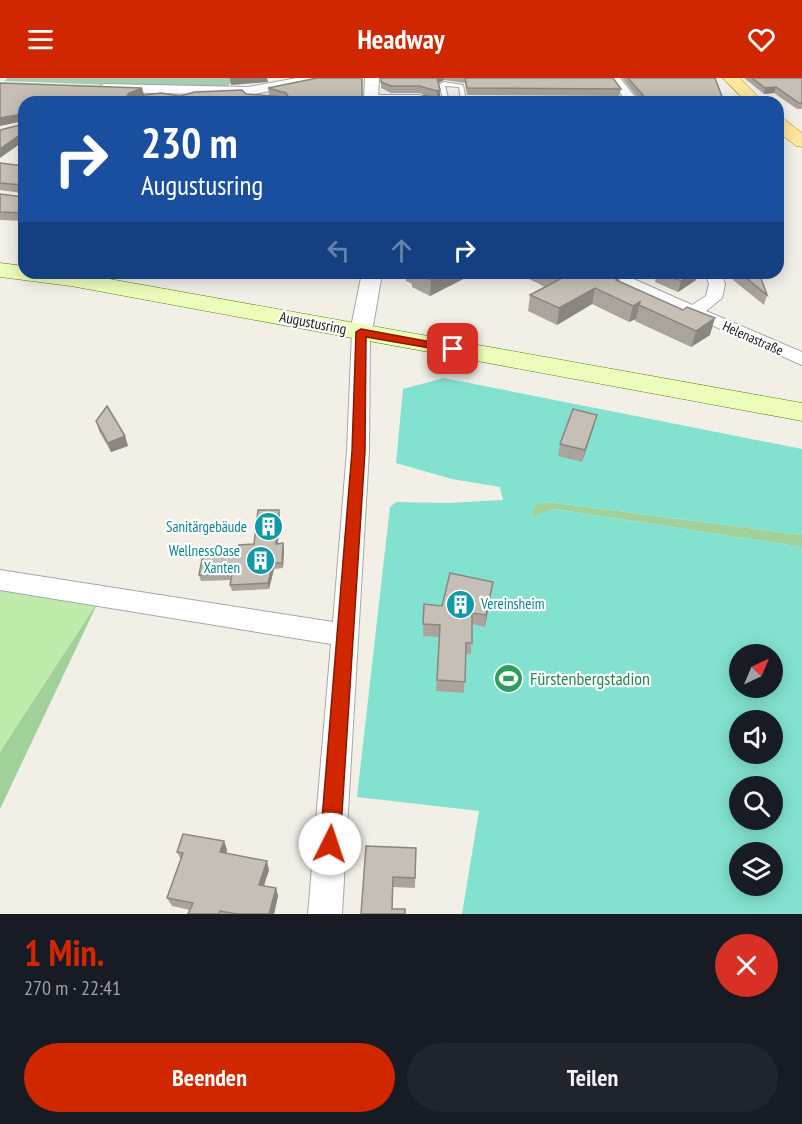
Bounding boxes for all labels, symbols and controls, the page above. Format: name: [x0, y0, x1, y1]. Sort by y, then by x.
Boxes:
text: Headway: [357, 22, 445, 56]
icon: menu: [24, 23, 57, 56]
icon: heart: [745, 23, 778, 56]
text: 230 m: [141, 115, 238, 170]
icon: right: [42, 120, 120, 198]
text: Augustusring: [141, 168, 263, 202]
icon: left: [322, 234, 355, 267]
icon: ahead: [385, 234, 418, 267]
icon: right: [448, 234, 481, 267]
street label: Augustusring: [278, 307, 348, 338]
street label: Helenastraße: [720, 317, 786, 359]
pin: [427, 323, 478, 374]
icon: arrive: [436, 332, 469, 365]
building icon: Sanitärgebäude: [252, 511, 284, 543]
place label: Sanitärgebäude: [166, 517, 247, 536]
place label: WellnessOase Xanten: [169, 541, 240, 577]
building icon: WellnessOase Xanten: [245, 544, 277, 576]
building icon: Vereinsheim: [444, 588, 476, 620]
place label: Vereinsheim: [480, 594, 544, 613]
north arrow: [729, 644, 783, 698]
map controls: [729, 644, 783, 896]
sports icon: Fürstenbergstadion: [493, 663, 525, 695]
place label: Fürstenbergstadion: [530, 667, 650, 690]
button: sound: [729, 710, 783, 764]
button: search: [729, 776, 783, 830]
position arrow: [298, 812, 362, 876]
button: layers: [729, 842, 783, 896]
text: 1 Min.: [24, 929, 104, 976]
button: close: [715, 934, 778, 997]
text: 270 m · 22:41: [24, 975, 121, 1001]
button: Beenden: [24, 1043, 395, 1112]
button: Teilen: [407, 1043, 778, 1112]

